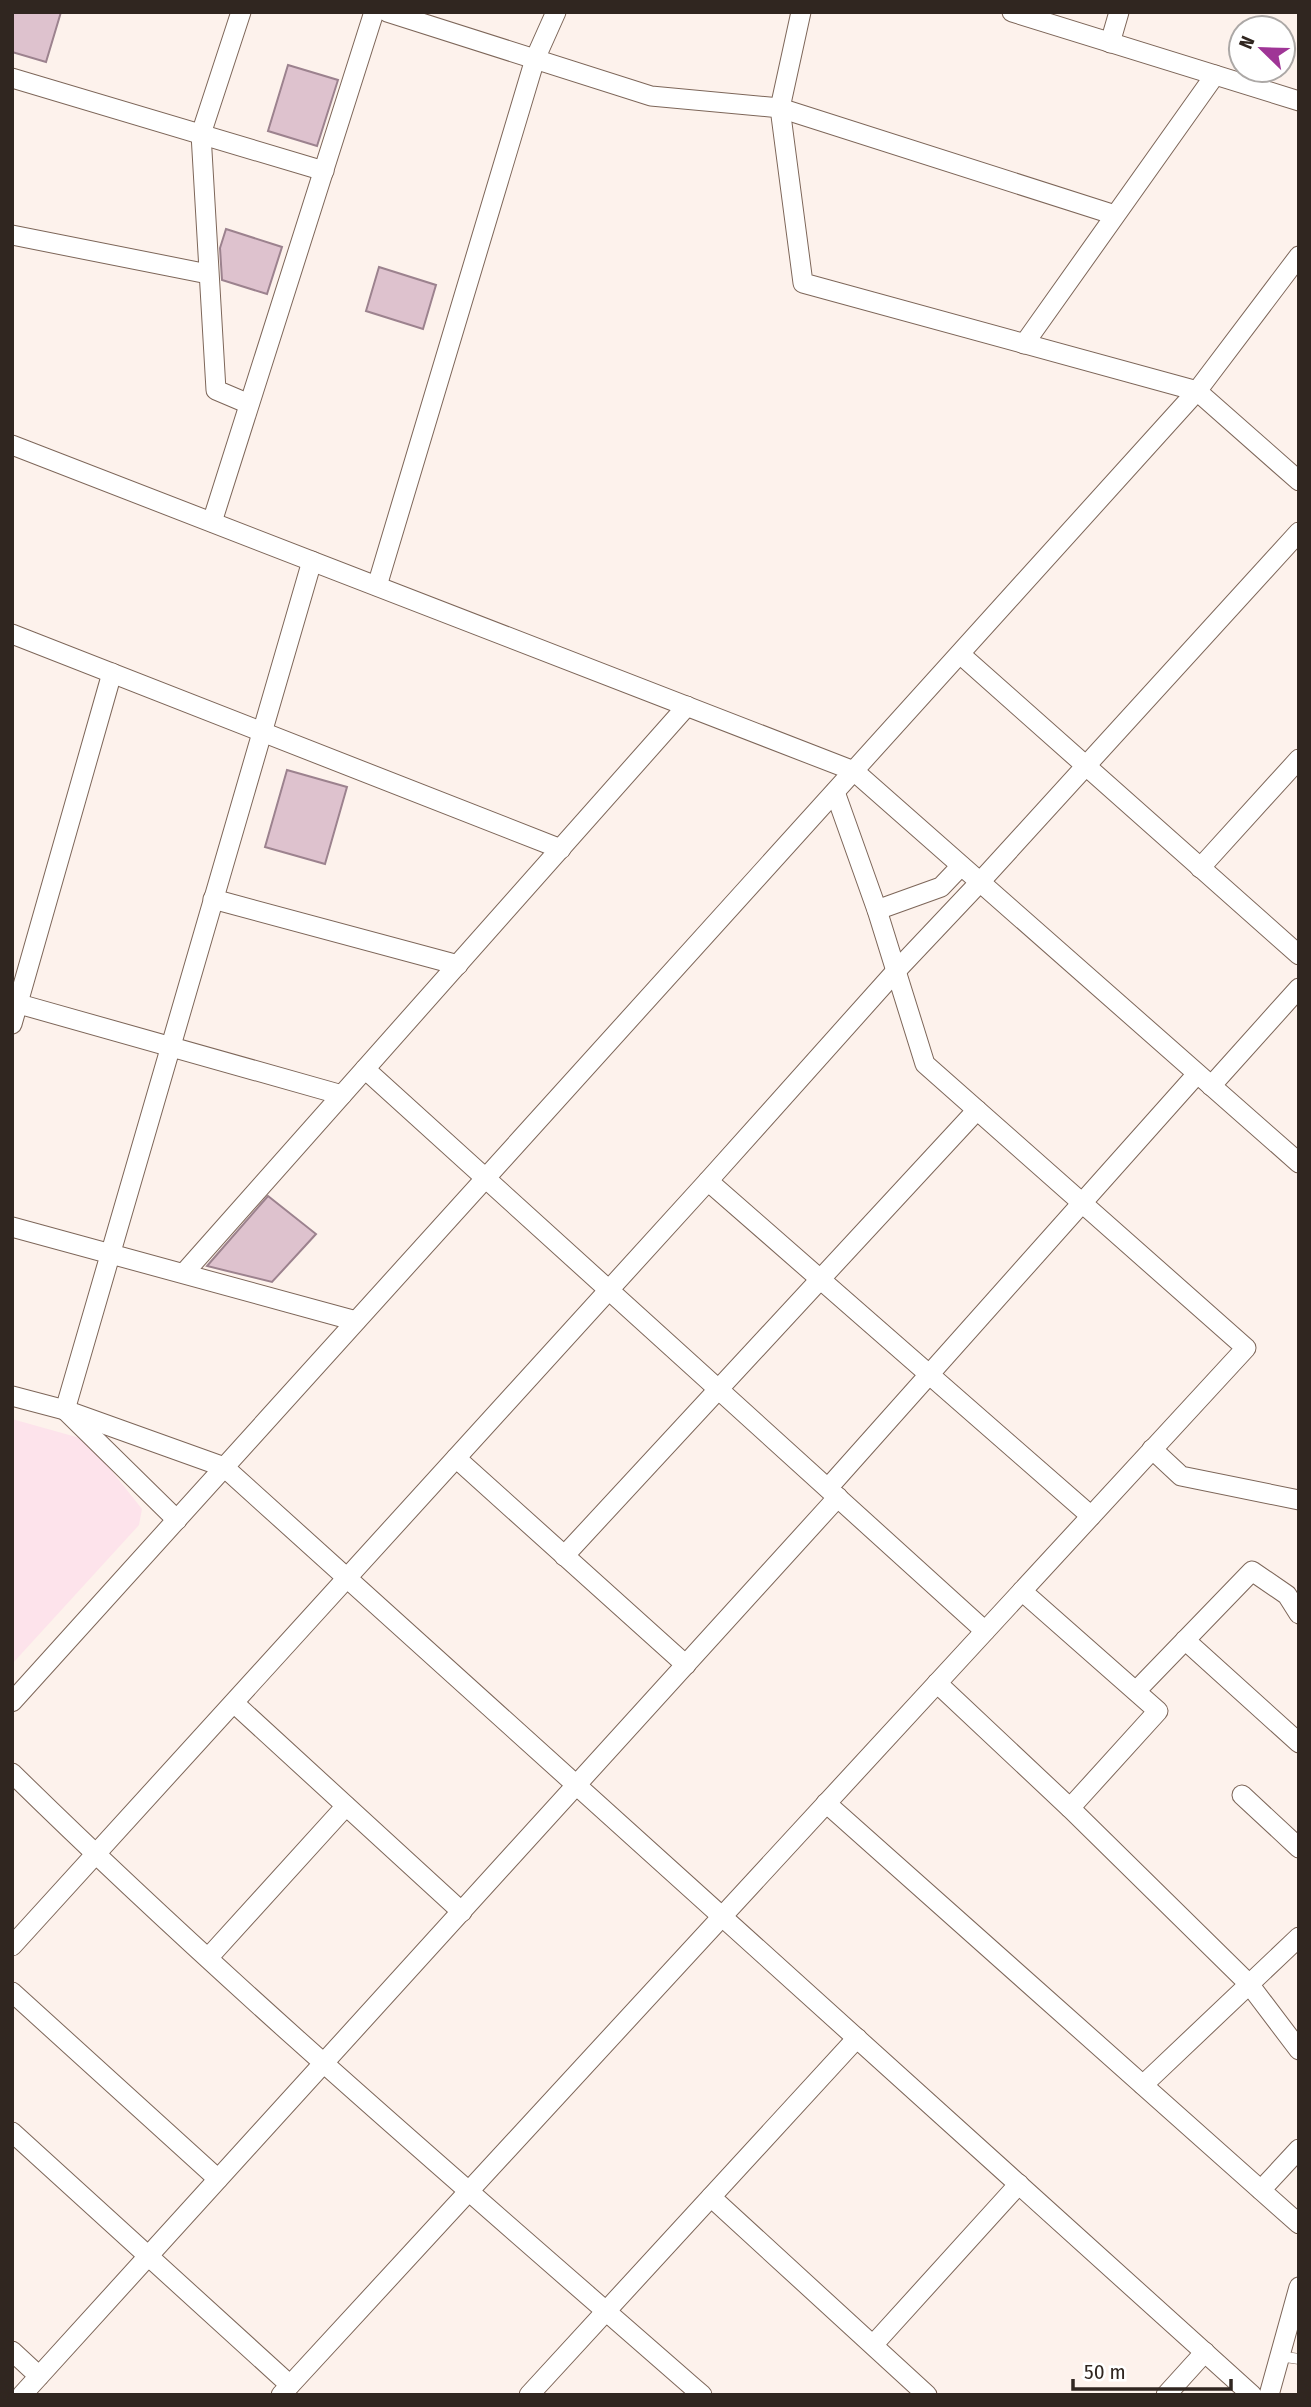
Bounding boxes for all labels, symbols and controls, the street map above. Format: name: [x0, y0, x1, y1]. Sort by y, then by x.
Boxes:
north arrow: [1227, 14, 1297, 84]
text: N: [1234, 33, 1260, 52]
scale bar: [1073, 2348, 1230, 2392]
text: 50 m: [1084, 2359, 1126, 2385]

